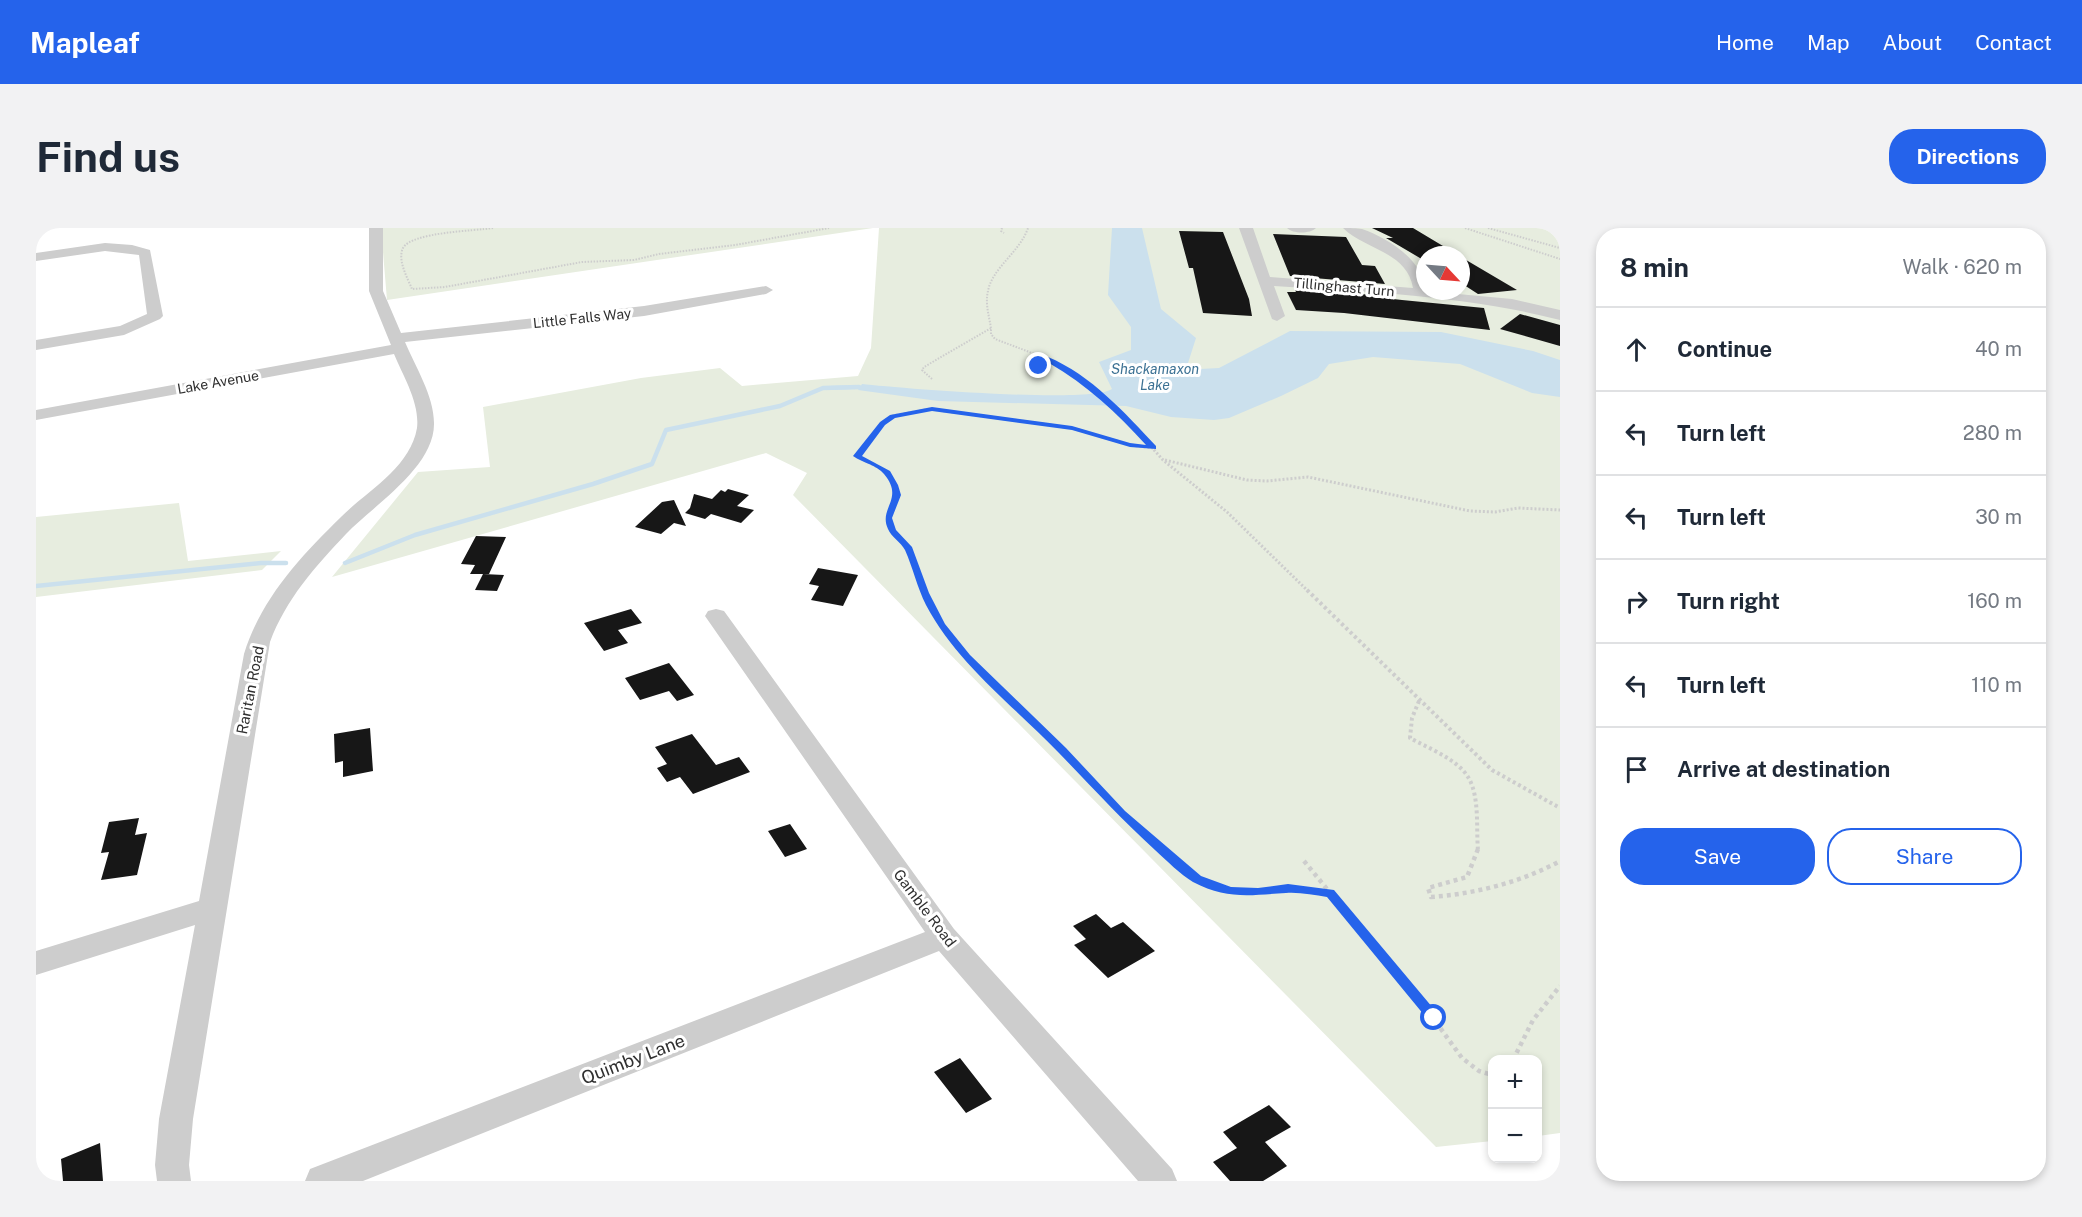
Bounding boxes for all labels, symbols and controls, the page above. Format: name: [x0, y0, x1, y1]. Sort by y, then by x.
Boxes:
text: Mapleaf: [30, 26, 140, 59]
text: Home: [1716, 30, 1774, 55]
text: Map: [1807, 30, 1850, 55]
text: About: [1883, 30, 1942, 55]
text: Contact: [1975, 30, 2052, 55]
button: Directions: [1889, 129, 2046, 184]
text: Find us: [36, 132, 180, 181]
north arrow: [1416, 246, 1470, 300]
text: 8 min: [1620, 252, 1689, 283]
text: Walk · 620 m: [1903, 255, 2022, 279]
street label: Tillinghast Turn: [1293, 275, 1395, 299]
street label: Little Falls Way: [532, 305, 632, 331]
icon: ahead: [1620, 333, 1653, 366]
text: Continue: [1677, 336, 1772, 362]
text: 40 m: [1975, 337, 2022, 361]
route end: [1025, 352, 1051, 378]
water label: Shackamaxon Lake: [1111, 361, 1199, 393]
street label: Lake Avenue: [176, 367, 260, 397]
icon: left: [1620, 417, 1653, 450]
text: Turn left: [1677, 420, 1766, 446]
text: 280 m: [1963, 421, 2022, 445]
icon: left: [1620, 501, 1653, 534]
text: Turn left: [1677, 504, 1766, 530]
text: 30 m: [1975, 505, 2022, 529]
icon: right: [1620, 585, 1653, 618]
text: Turn right: [1677, 588, 1780, 614]
text: 160 m: [1967, 589, 2022, 613]
street label: Raritan Road: [233, 644, 267, 736]
icon: left: [1620, 669, 1653, 702]
text: Turn left: [1677, 672, 1766, 698]
text: 110 m: [1971, 673, 2022, 697]
icon: arrive: [1620, 753, 1653, 786]
text: Arrive at destination: [1677, 756, 1890, 782]
button: Save: [1620, 828, 1815, 885]
button: Share: [1827, 828, 2022, 885]
street label: Gamble Road: [890, 866, 960, 950]
route start: [1420, 1004, 1446, 1030]
street label: Quimby Lane: [578, 1030, 688, 1088]
map controls: [1488, 1055, 1542, 1163]
button: +: [1488, 1055, 1542, 1109]
button: −: [1488, 1109, 1542, 1163]

